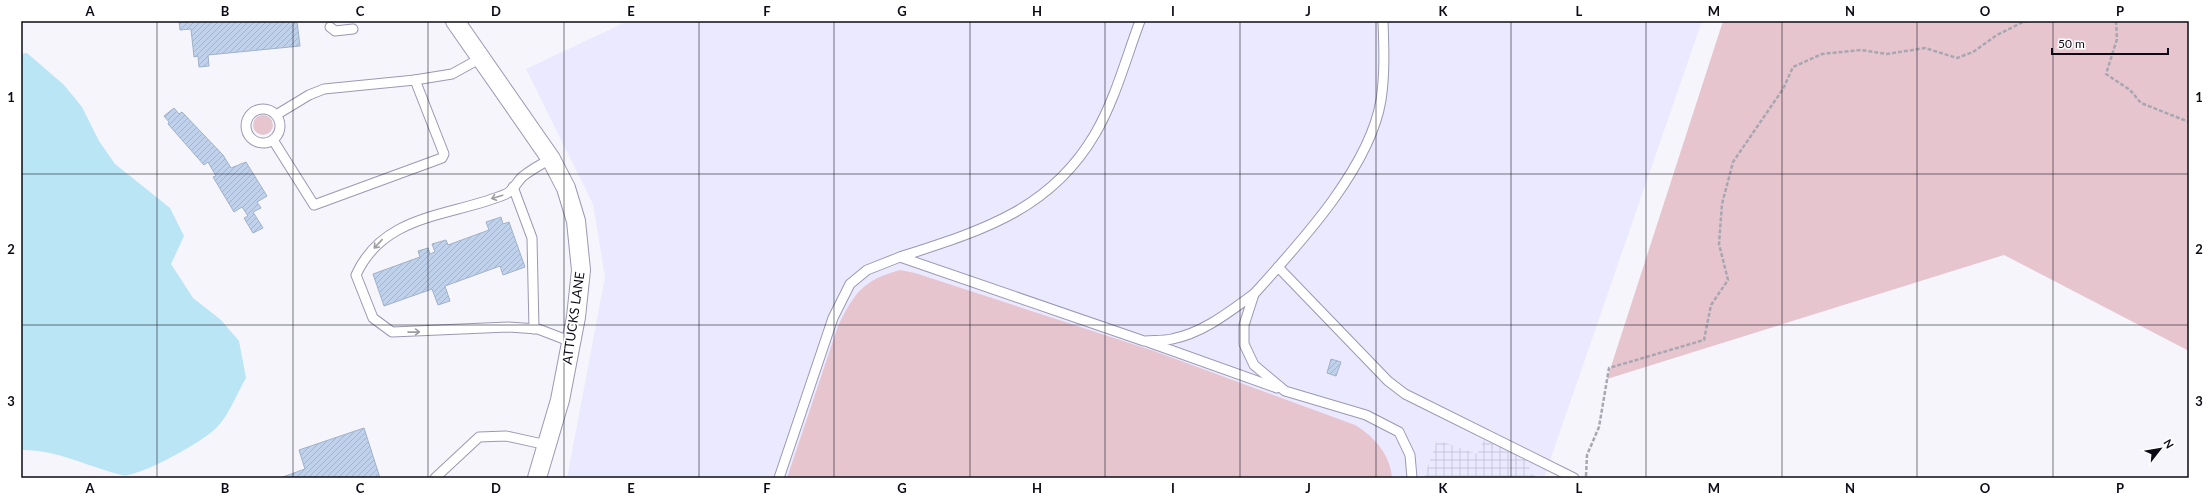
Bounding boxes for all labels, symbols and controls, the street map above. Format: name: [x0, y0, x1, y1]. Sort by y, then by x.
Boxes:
text: A: [84, 3, 95, 19]
text: B: [221, 3, 230, 19]
text: C: [356, 3, 365, 19]
text: D: [491, 3, 501, 19]
text: E: [627, 3, 635, 19]
text: F: [763, 3, 771, 19]
text: G: [897, 3, 907, 19]
text: H: [1032, 3, 1042, 19]
text: I: [1171, 3, 1175, 19]
text: J: [1305, 3, 1311, 19]
text: K: [1439, 3, 1449, 19]
text: L: [1576, 3, 1583, 19]
text: M: [1708, 3, 1720, 19]
text: N: [1845, 3, 1855, 19]
text: O: [1980, 3, 1991, 19]
text: P: [2116, 3, 2124, 19]
scale bar: [2052, 30, 2168, 56]
text: 50 m: [2058, 36, 2085, 51]
text: 1: [7, 89, 15, 105]
text: 1: [2195, 89, 2203, 105]
one-way arrow: [491, 194, 504, 201]
one-way arrow: [373, 239, 383, 249]
text: 2: [7, 241, 15, 257]
text: 2: [2195, 241, 2203, 257]
street label: ATTUCKS LANE: [559, 271, 587, 365]
one-way arrow: [407, 328, 420, 335]
text: 3: [7, 393, 15, 409]
text: 3: [2195, 393, 2203, 409]
north arrow: [2140, 429, 2180, 469]
text: N: [2161, 437, 2177, 451]
text: A: [84, 480, 95, 496]
text: B: [221, 480, 230, 496]
text: C: [356, 480, 365, 496]
text: D: [491, 480, 501, 496]
text: E: [627, 480, 635, 496]
text: F: [763, 480, 771, 496]
text: G: [897, 480, 907, 496]
text: H: [1032, 480, 1042, 496]
text: I: [1171, 480, 1175, 496]
text: J: [1305, 480, 1311, 496]
text: K: [1439, 480, 1449, 496]
text: L: [1576, 480, 1583, 496]
text: M: [1708, 480, 1720, 496]
text: N: [1845, 480, 1855, 496]
text: O: [1980, 480, 1991, 496]
text: P: [2116, 480, 2124, 496]

